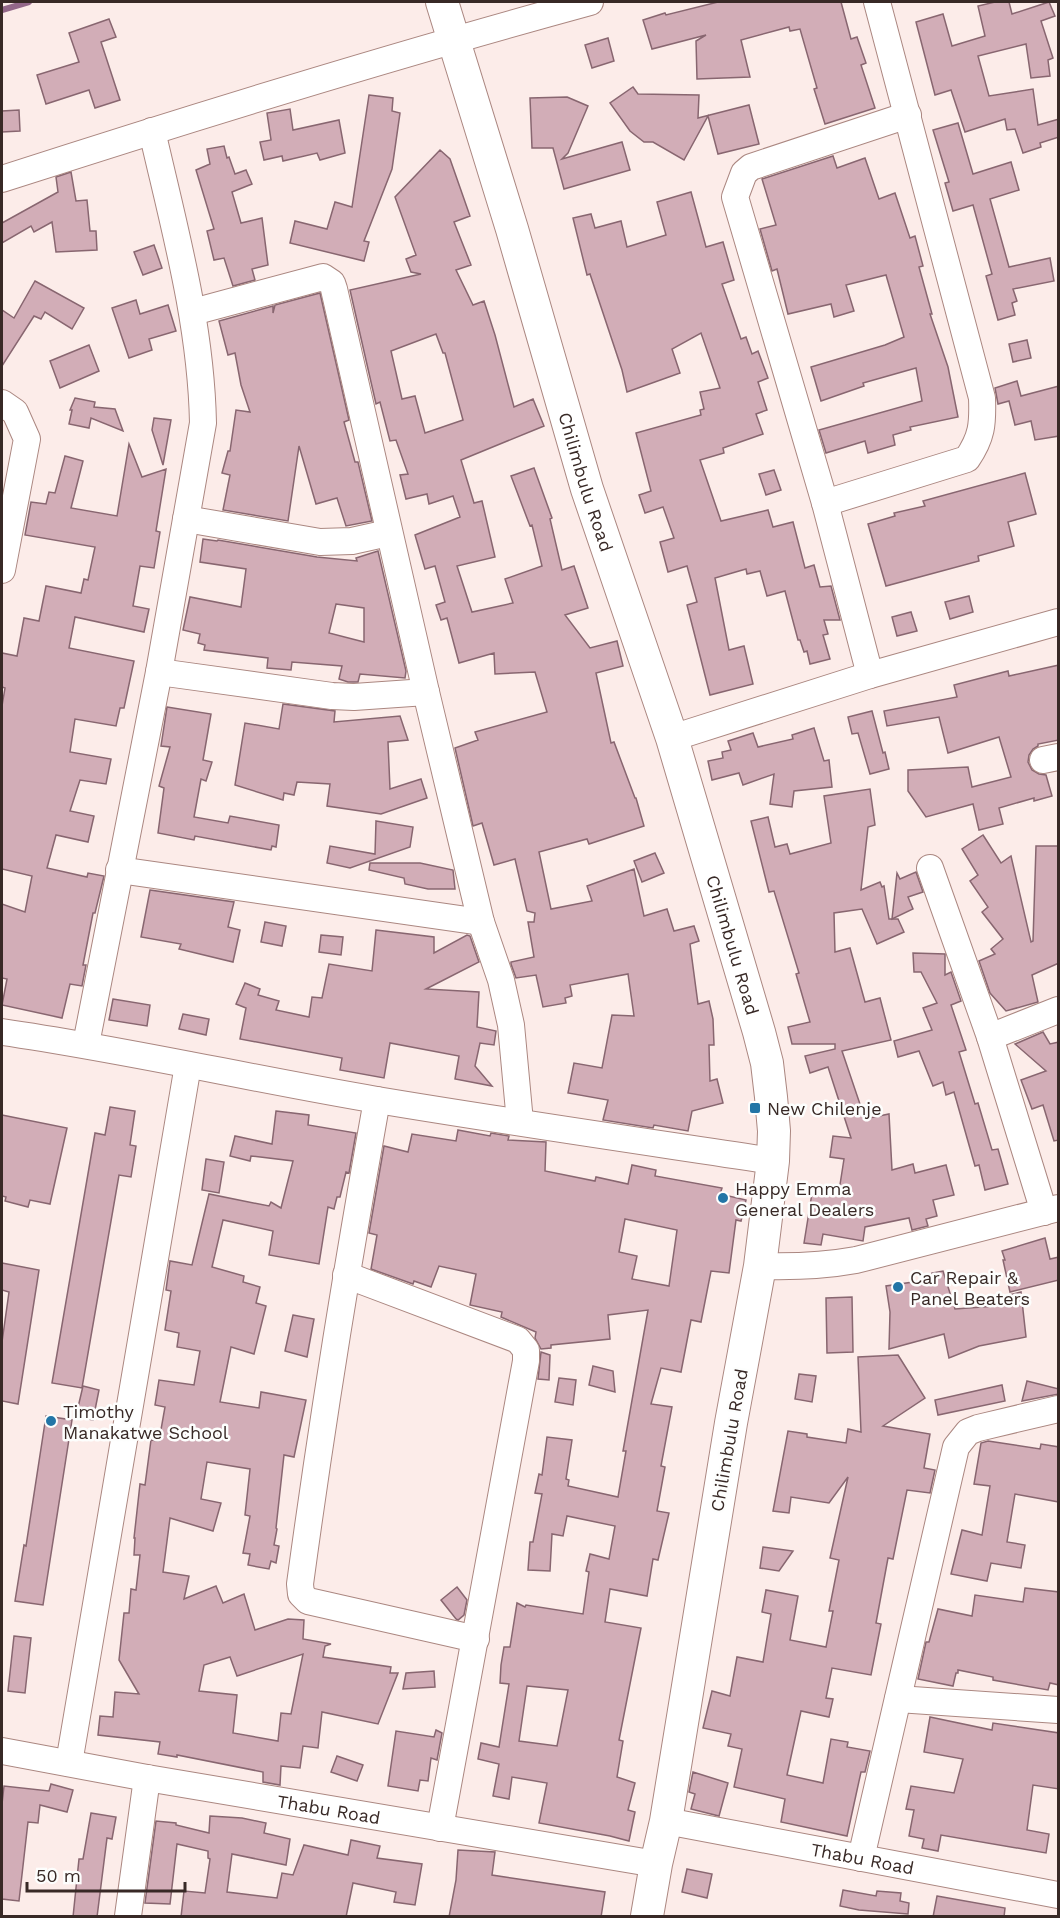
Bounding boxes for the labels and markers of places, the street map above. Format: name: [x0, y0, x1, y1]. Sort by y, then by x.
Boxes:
place label: New Chilenje: [767, 1098, 882, 1119]
marker: New Chilenje: [748, 1101, 762, 1115]
place label: Happy Emma General Dealers: [735, 1178, 874, 1220]
marker: Happy Emma General Dealers: [716, 1191, 730, 1205]
place label: Car Repair & Panel Beaters: [910, 1267, 1030, 1309]
marker: Car Repair & Panel Beaters: [891, 1280, 905, 1294]
place label: Timothy Manakatwe School: [63, 1401, 229, 1443]
marker: Timothy Manakatwe School: [44, 1414, 58, 1428]

